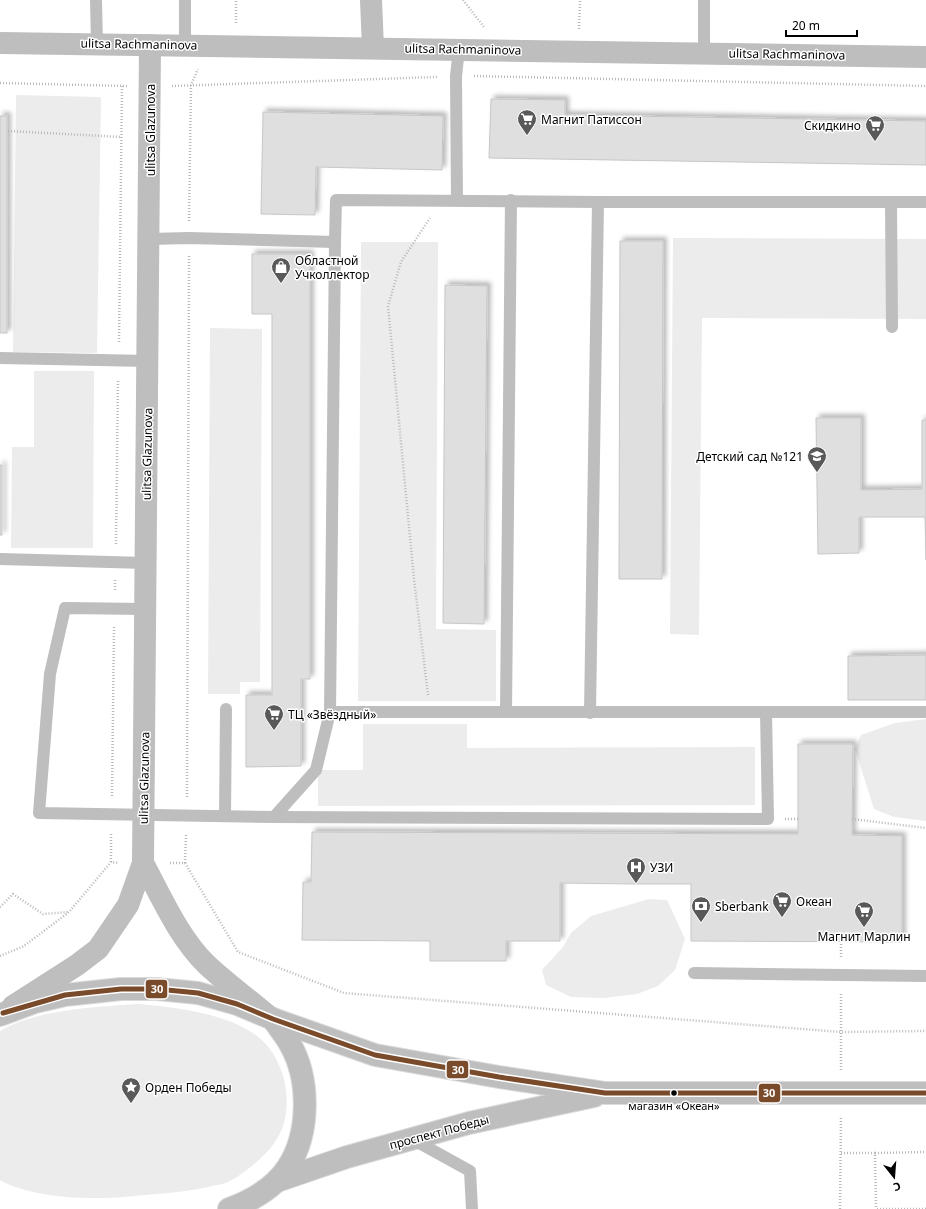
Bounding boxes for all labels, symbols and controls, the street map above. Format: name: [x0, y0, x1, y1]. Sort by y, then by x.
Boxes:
scale bar: [786, 12, 857, 38]
text: 20 m: [792, 17, 820, 34]
street label: ulitsa Rachmaninova: [81, 34, 197, 54]
street label: ulitsa Rachmaninova: [405, 39, 521, 59]
street label: ulitsa Rachmaninova: [729, 44, 845, 64]
street label: ulitsa Glazunova: [142, 84, 159, 176]
supermarket icon: Магнит Патиссон: [516, 108, 538, 136]
place label: Магнит Патиссон: [541, 111, 642, 128]
supermarket icon: Скидкино: [864, 114, 886, 142]
place label: Скидкино: [804, 117, 861, 134]
place label: Областной Учколлектор: [295, 252, 369, 283]
shop icon: Областной Учколлектор: [270, 256, 292, 284]
street label: ulitsa Glazunova: [138, 408, 156, 500]
school or university icon: Детский сад №121: [806, 445, 828, 473]
place label: Детский сад №121: [696, 448, 803, 465]
supermarket icon: ТЦ «Звёздный»: [263, 703, 285, 731]
place label: ТЦ «Звёздный»: [288, 706, 376, 723]
street label: ulitsa Glazunova: [135, 732, 153, 824]
hospital icon: УЗИ: [625, 856, 647, 884]
place label: УЗИ: [650, 859, 673, 876]
supermarket icon: Океан: [771, 890, 793, 918]
place label: Океан: [796, 893, 832, 910]
bank icon: Sberbank: [690, 895, 712, 923]
place label: Sberbank: [715, 898, 769, 915]
supermarket icon: Магнит Марлин: [853, 900, 875, 928]
place label: Магнит Марлин: [817, 928, 911, 945]
line badge: 30: [145, 979, 168, 999]
text: 30: [151, 981, 163, 996]
line badge: 30: [446, 1060, 469, 1079]
text: 30: [452, 1062, 464, 1077]
place icon: Орден Победы: [120, 1076, 142, 1104]
place label: Орден Победы: [145, 1079, 232, 1096]
line badge: 30: [758, 1083, 781, 1103]
text: 30: [763, 1085, 775, 1100]
marker: магазин «Океан»: [669, 1088, 679, 1098]
place label: магазин «Океан»: [628, 1098, 720, 1113]
street label: проспект Победы: [387, 1111, 491, 1153]
north arrow: [874, 1157, 914, 1197]
text: С: [891, 1179, 903, 1195]

